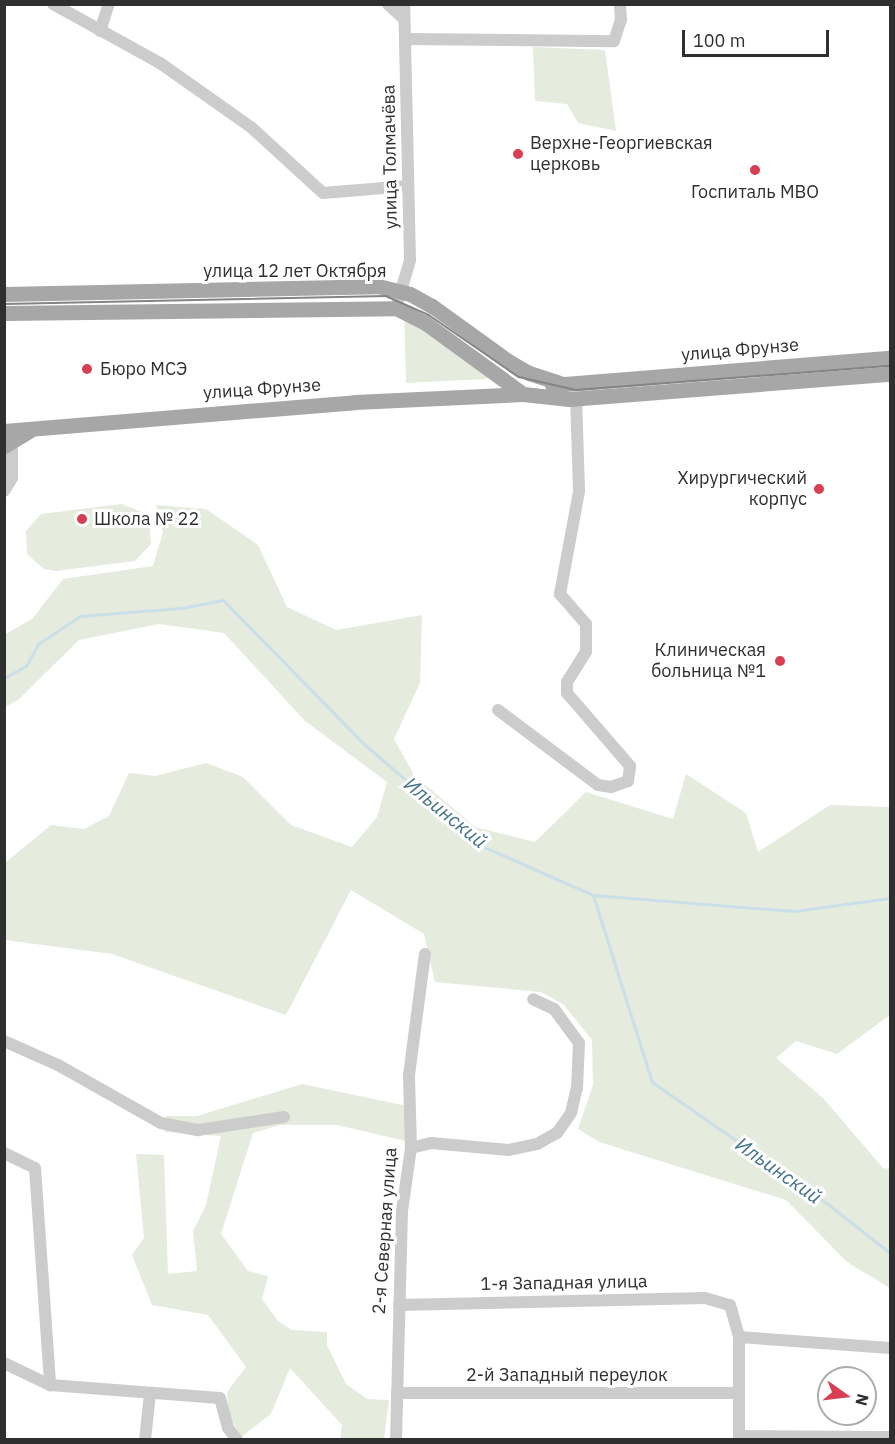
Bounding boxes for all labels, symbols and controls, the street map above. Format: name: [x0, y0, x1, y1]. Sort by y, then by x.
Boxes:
scale bar: [685, 18, 832, 56]
text: 100 m: [693, 29, 745, 52]
street label: улица Толмачёва: [378, 85, 402, 229]
place label: Верхне-Георгиевская церковь: [530, 133, 713, 176]
marker: Верхне-Георгиевская церковь: [511, 147, 525, 161]
marker: Госпиталь МВО: [746, 161, 764, 179]
place label: Госпиталь МВО: [691, 181, 819, 203]
street label: улица 12 лет Октября: [203, 260, 387, 282]
street label: улица Фрунзе: [680, 334, 800, 366]
place label: Бюро МСЭ: [100, 358, 187, 380]
marker: Бюро МСЭ: [78, 360, 96, 378]
street label: улица Фрунзе: [202, 374, 322, 404]
place label: Хирургический корпус: [678, 468, 807, 510]
marker: Хирургический корпус: [812, 482, 826, 496]
place label: Школа № 22: [94, 508, 199, 530]
marker: Школа № 22: [75, 512, 89, 526]
place label: Клиническая больница №1: [651, 640, 766, 682]
marker: Клиническая больница №1: [771, 652, 789, 670]
water label: Ильинский: [400, 771, 492, 853]
water label: Ильинский: [731, 1132, 827, 1208]
street label: 2-я Северная улица: [368, 1147, 402, 1315]
street label: 1-я Западная улица: [480, 1271, 648, 1295]
street label: 2-й Западный переулок: [466, 1364, 668, 1386]
north arrow: [817, 1366, 877, 1426]
text: N: [851, 1392, 874, 1408]

